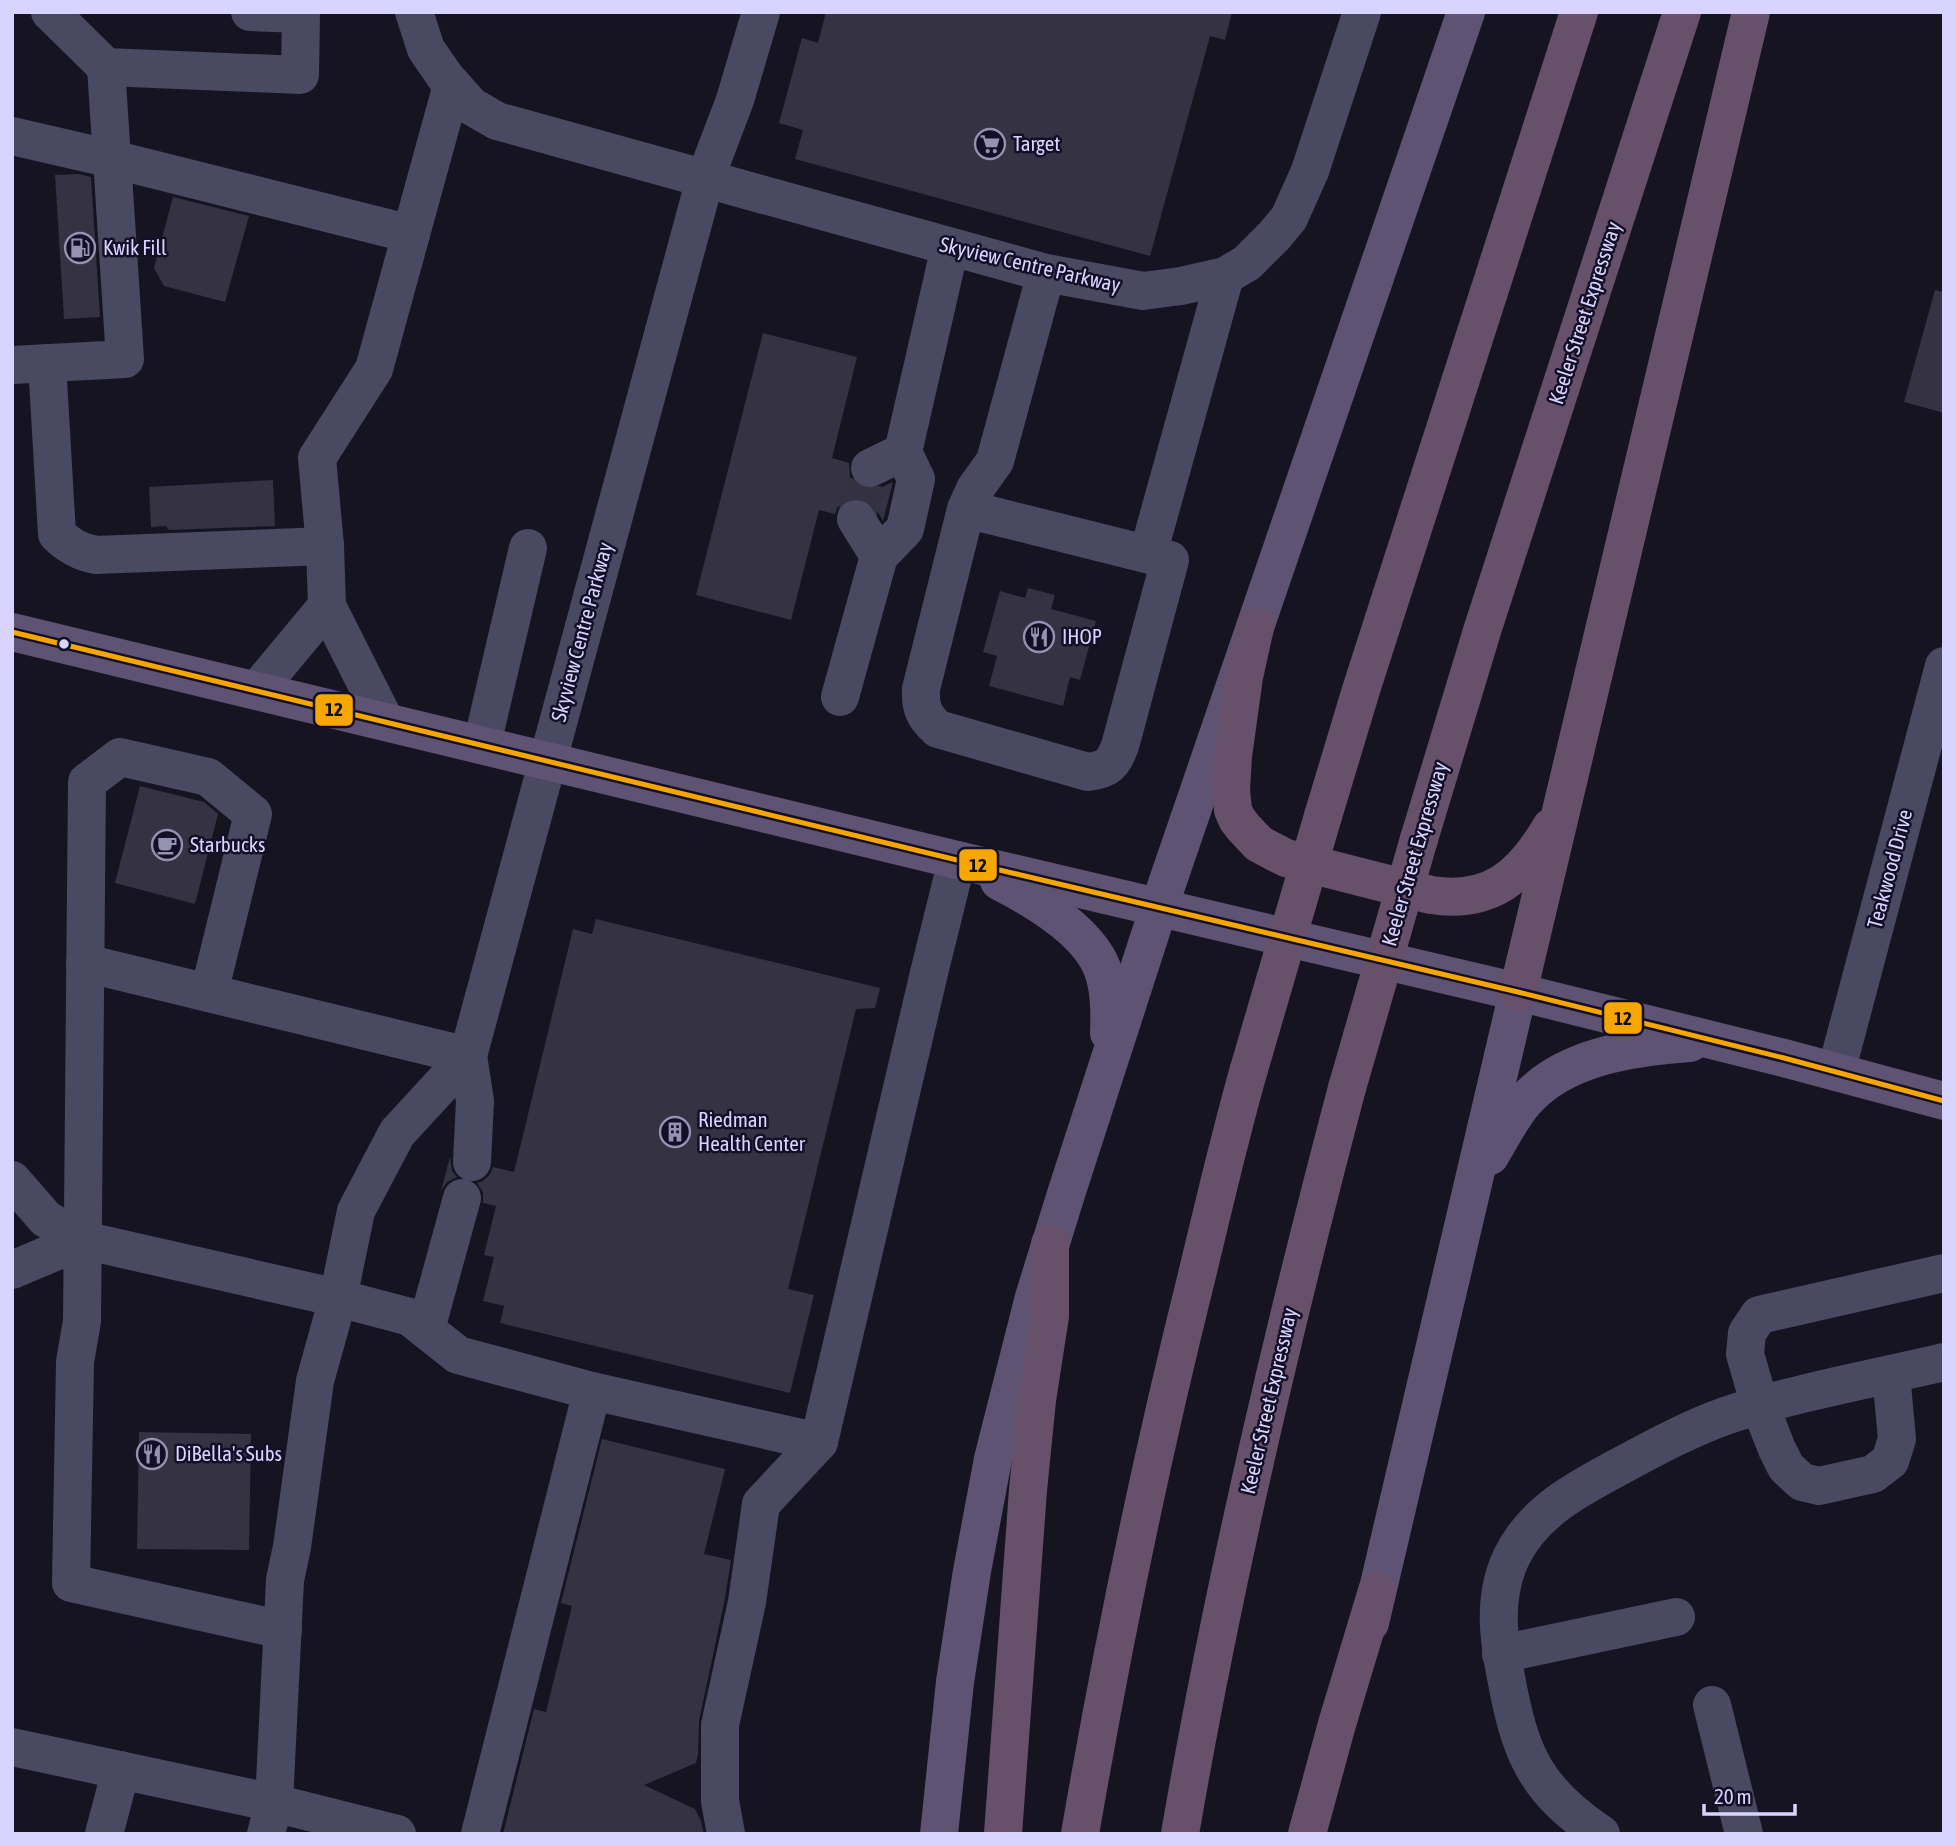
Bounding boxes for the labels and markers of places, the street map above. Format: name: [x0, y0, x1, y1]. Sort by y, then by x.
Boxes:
supermarket icon: Target: [973, 127, 1007, 161]
place label: Target: [1013, 131, 1060, 155]
fuel station icon: Kwik Fill: [63, 231, 97, 265]
place label: Kwik Fill: [103, 235, 167, 259]
restaurant icon: IHOP: [1022, 620, 1056, 654]
place label: IHOP: [1062, 624, 1102, 648]
unlabelled marker: [57, 637, 71, 651]
cafe icon: Starbucks: [150, 828, 184, 862]
place label: Starbucks: [190, 832, 265, 856]
place label: Riedman Health Center: [698, 1107, 806, 1155]
building icon: Riedman Health Center: [658, 1115, 692, 1149]
restaurant icon: DiBella's Subs: [135, 1437, 169, 1471]
place label: DiBella's Subs: [175, 1441, 282, 1465]

